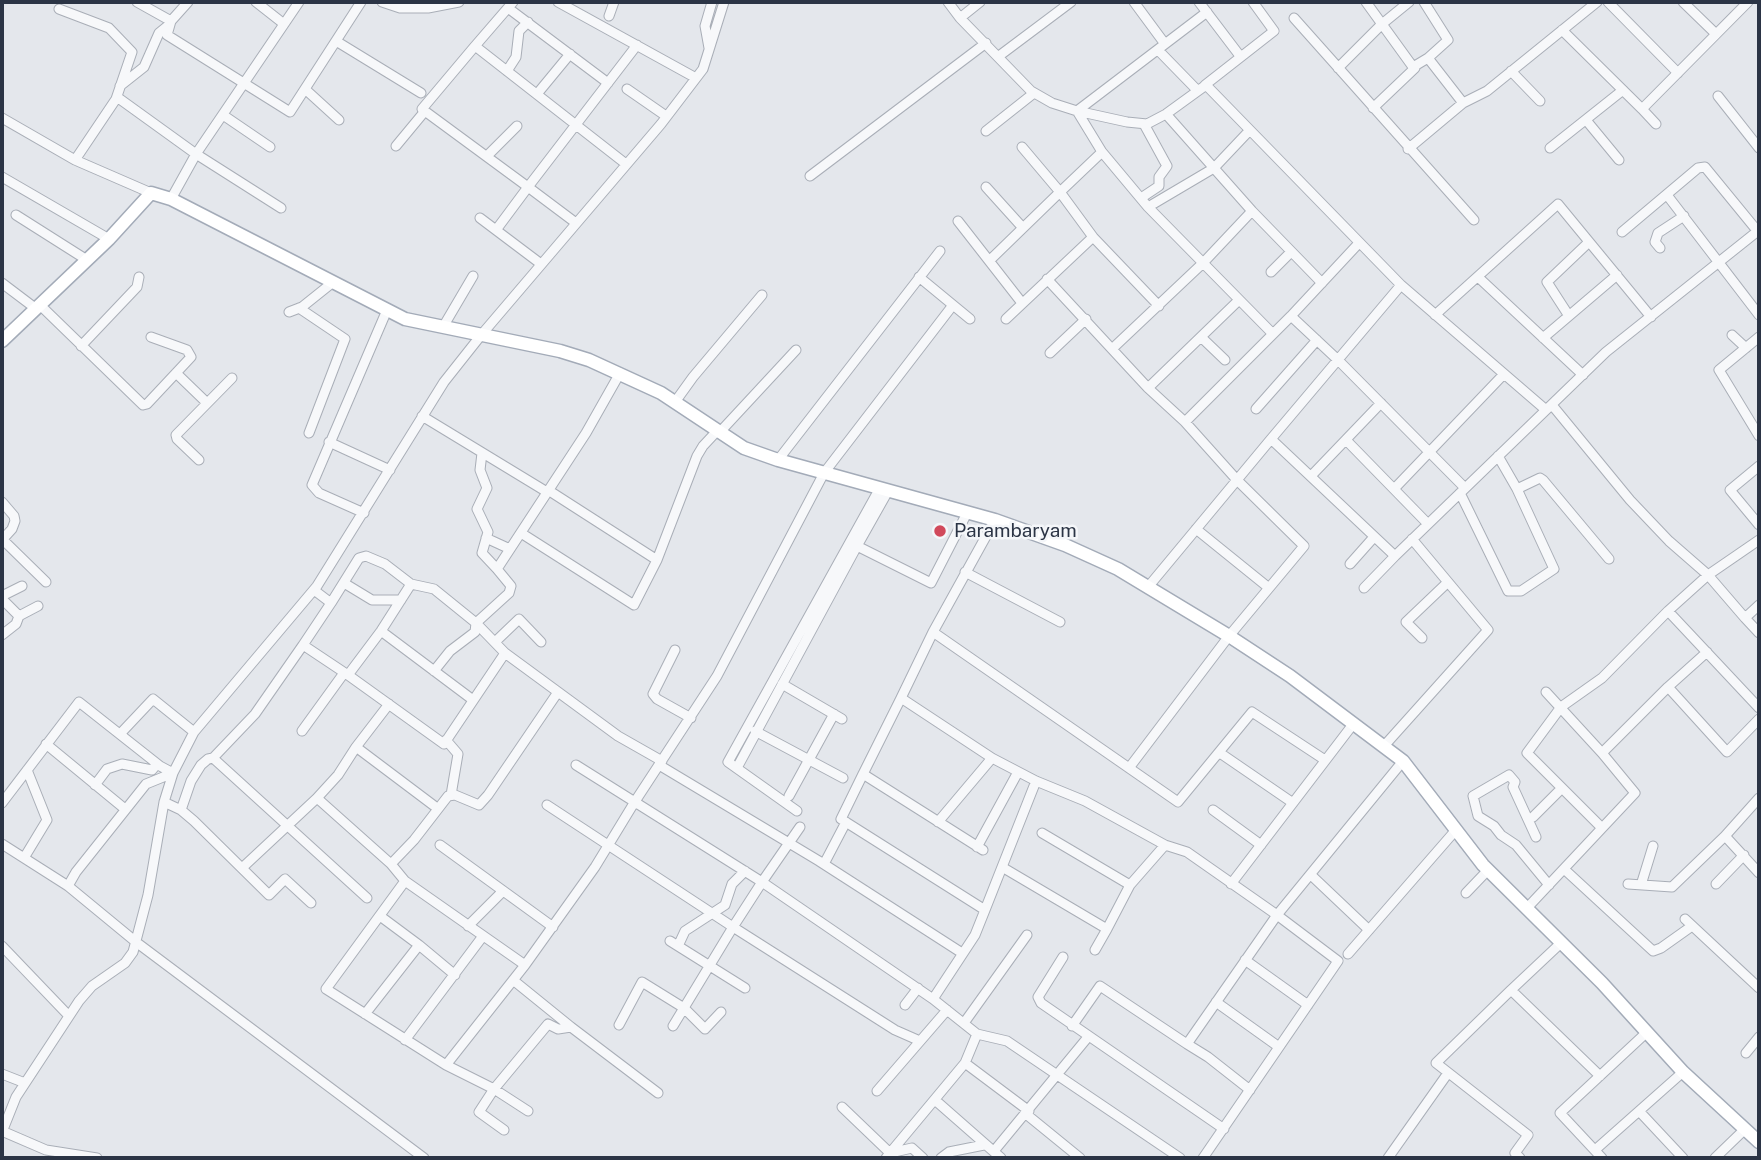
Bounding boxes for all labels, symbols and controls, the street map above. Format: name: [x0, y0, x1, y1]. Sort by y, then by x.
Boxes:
place label: Parambaryam: [954, 520, 1077, 542]
marker: Parambaryam: [932, 523, 948, 539]

